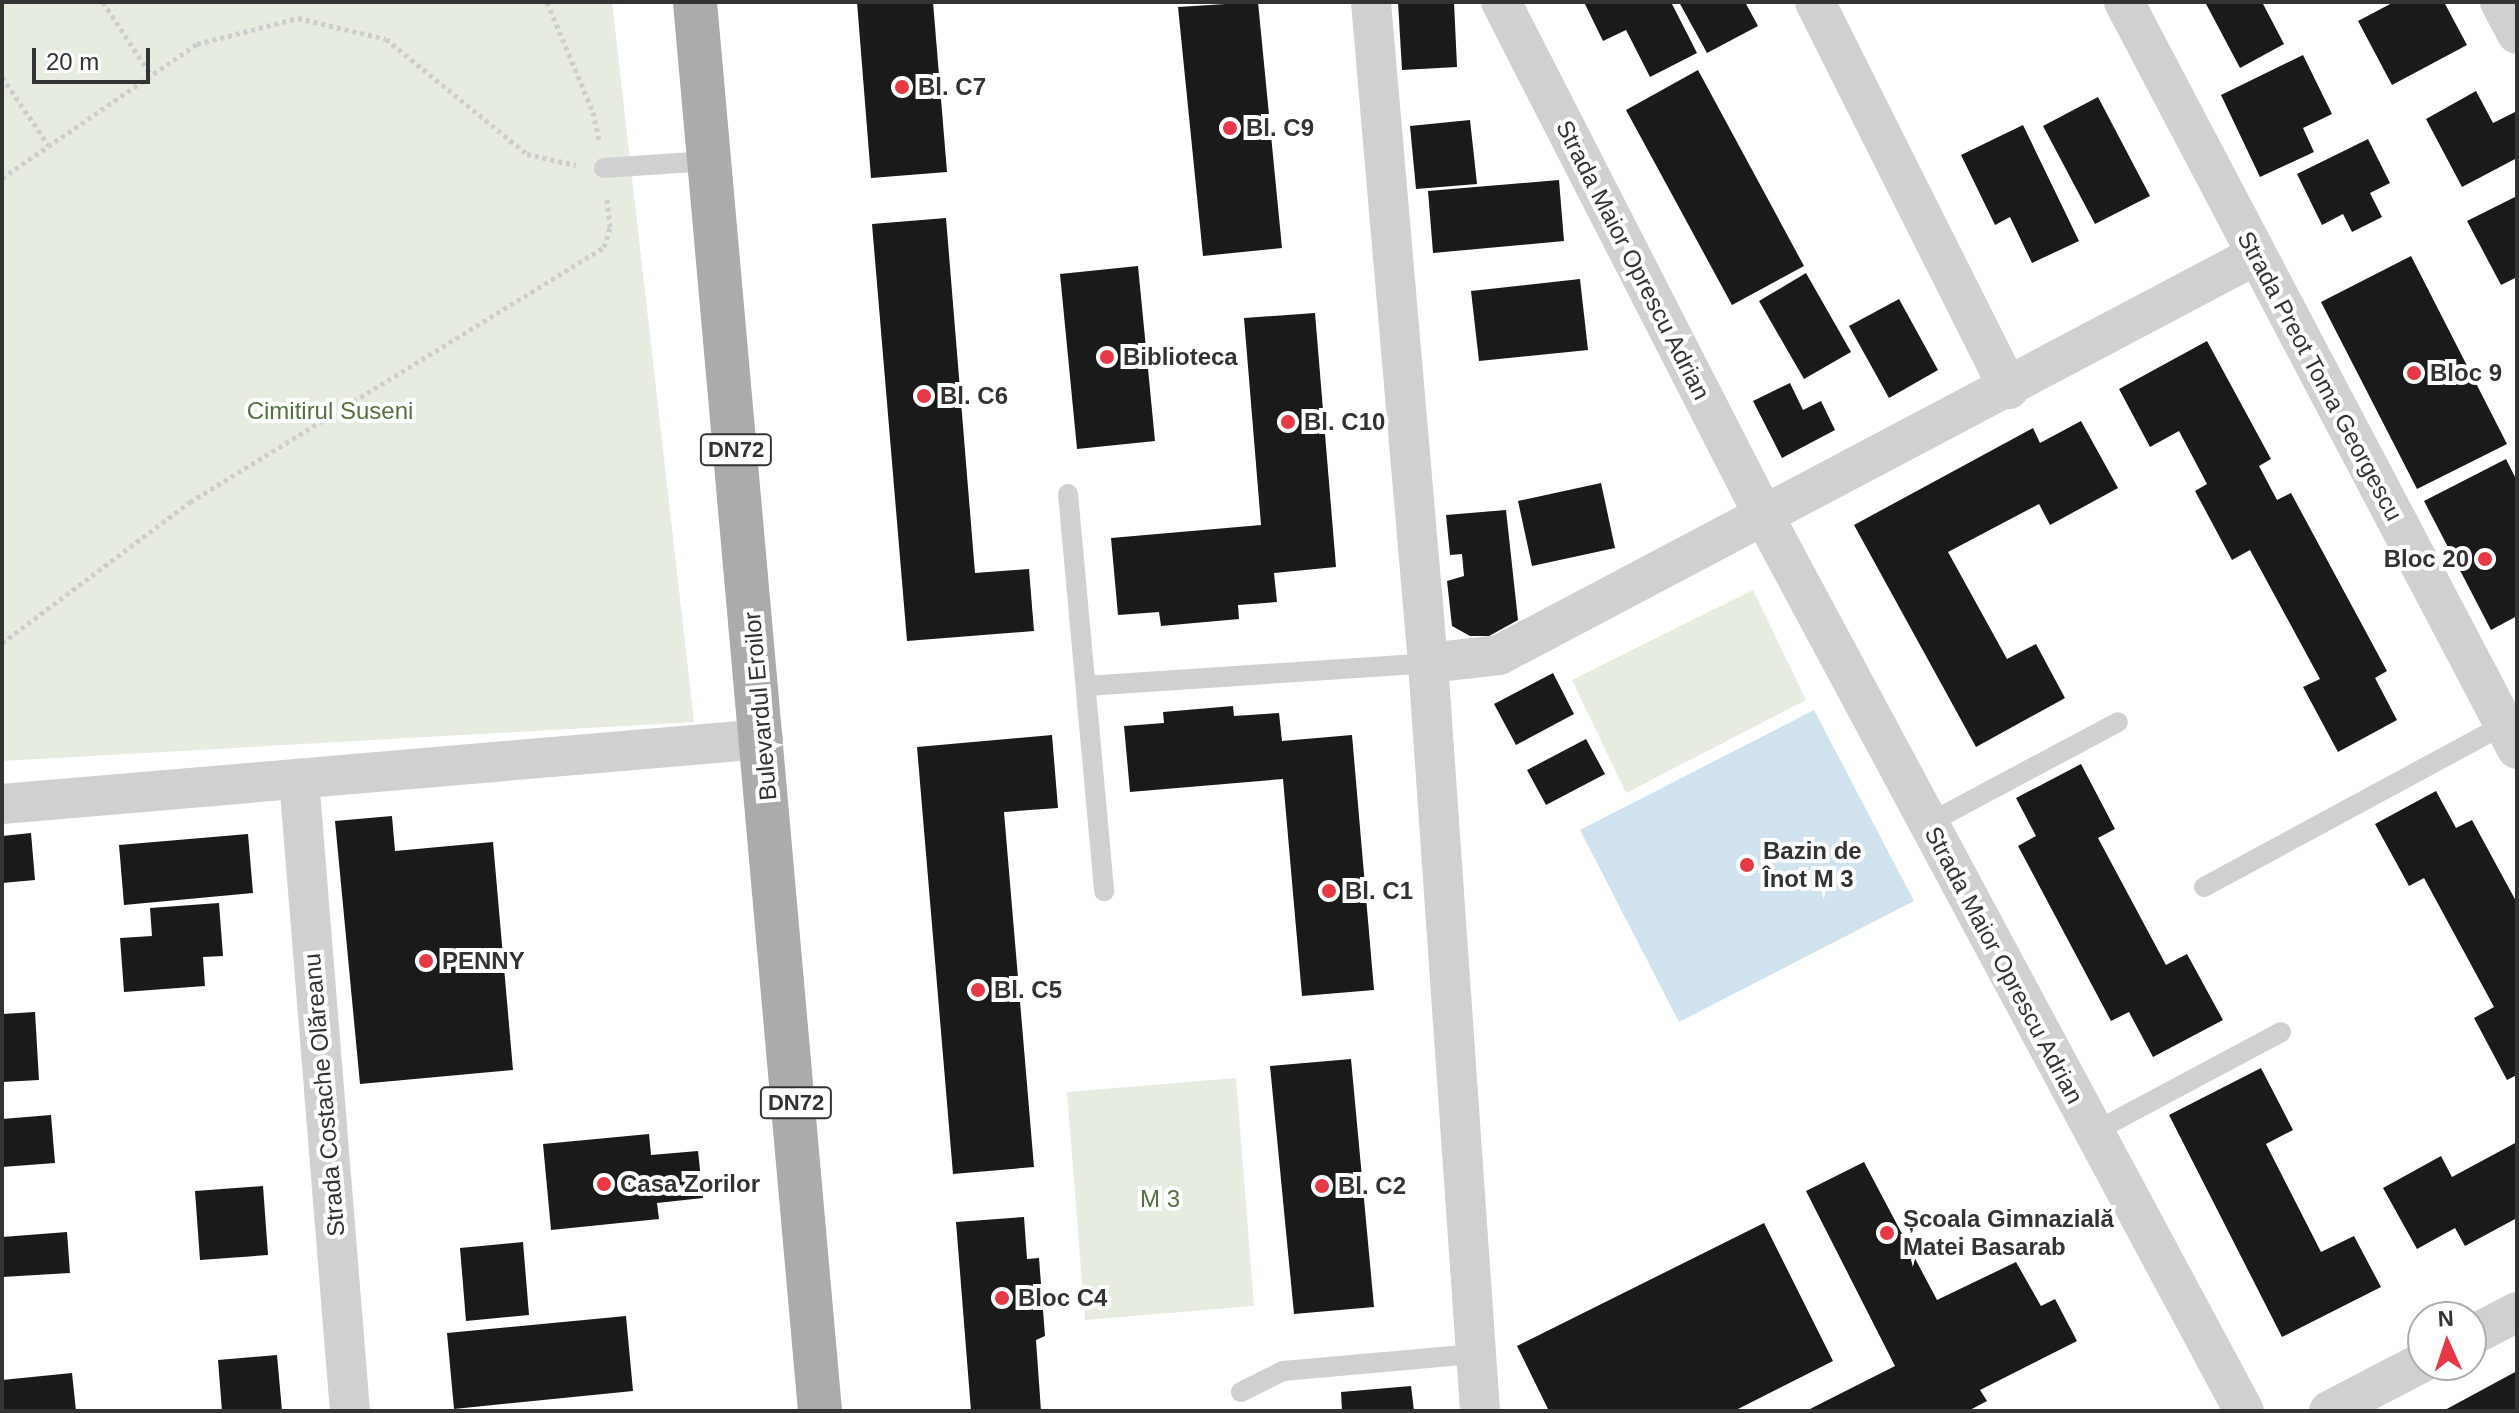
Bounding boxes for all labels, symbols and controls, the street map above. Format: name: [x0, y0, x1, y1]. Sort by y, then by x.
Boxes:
scale bar: [36, 32, 154, 82]
text: 20 m: [46, 48, 99, 75]
place label: Bl. C7: [918, 73, 986, 101]
marker: Bl. C7: [893, 78, 911, 96]
place label: Bl. C9: [1246, 114, 1314, 142]
street label: Strada Maior Oprescu Adrian: [1550, 115, 1716, 405]
marker: Bl. C9: [1221, 119, 1239, 137]
street label: Strada Preot Toma Georgescu: [2231, 226, 2409, 526]
place label: Biblioteca: [1123, 343, 1238, 371]
marker: Biblioteca: [1098, 348, 1116, 366]
place label: Bloc 9: [2430, 359, 2502, 387]
marker: Bloc 9: [2405, 364, 2423, 382]
place label: Bl. C6: [940, 382, 1008, 410]
marker: Bl. C6: [915, 387, 933, 405]
park label: Cimitirul Suseni: [247, 397, 413, 425]
place label: Bl. C10: [1304, 408, 1385, 436]
marker: Bl. C10: [1279, 413, 1297, 431]
road number: DN72: [698, 432, 774, 468]
place label: Bloc 20: [2384, 545, 2469, 573]
marker: Bloc 20: [2476, 550, 2494, 568]
street label: Bulevardul Eroilor: [737, 610, 783, 802]
street label: Strada Maior Oprescu Adrian: [1918, 821, 2090, 1109]
place label: Bazin de Înot M 3: [1763, 837, 1862, 893]
marker: Bazin de Înot M 3: [1738, 856, 1756, 874]
place label: Bl. C1: [1345, 877, 1413, 905]
marker: Bl. C1: [1320, 882, 1338, 900]
place label: PENNY: [442, 947, 525, 975]
street label: Strada Costache Olăreanu: [297, 952, 351, 1238]
marker: PENNY: [417, 952, 435, 970]
place label: Bl. C5: [994, 976, 1062, 1004]
marker: Bl. C5: [969, 981, 987, 999]
road number: DN72: [758, 1085, 834, 1121]
place label: Casa Zorilor: [620, 1170, 760, 1198]
place label: Bl. C2: [1338, 1172, 1406, 1200]
marker: Casa Zorilor: [595, 1175, 613, 1193]
marker: Bl. C2: [1313, 1177, 1331, 1195]
park label: M 3: [1140, 1185, 1180, 1213]
place label: Școala Gimnazială Matei Basarab: [1903, 1205, 2114, 1261]
marker: Școala Gimnazială Matei Basarab: [1878, 1224, 1896, 1242]
place label: Bloc C4: [1018, 1284, 1107, 1312]
marker: Bloc C4: [993, 1289, 1011, 1307]
north arrow: [2407, 1301, 2487, 1381]
text: N: [2437, 1306, 2454, 1331]

